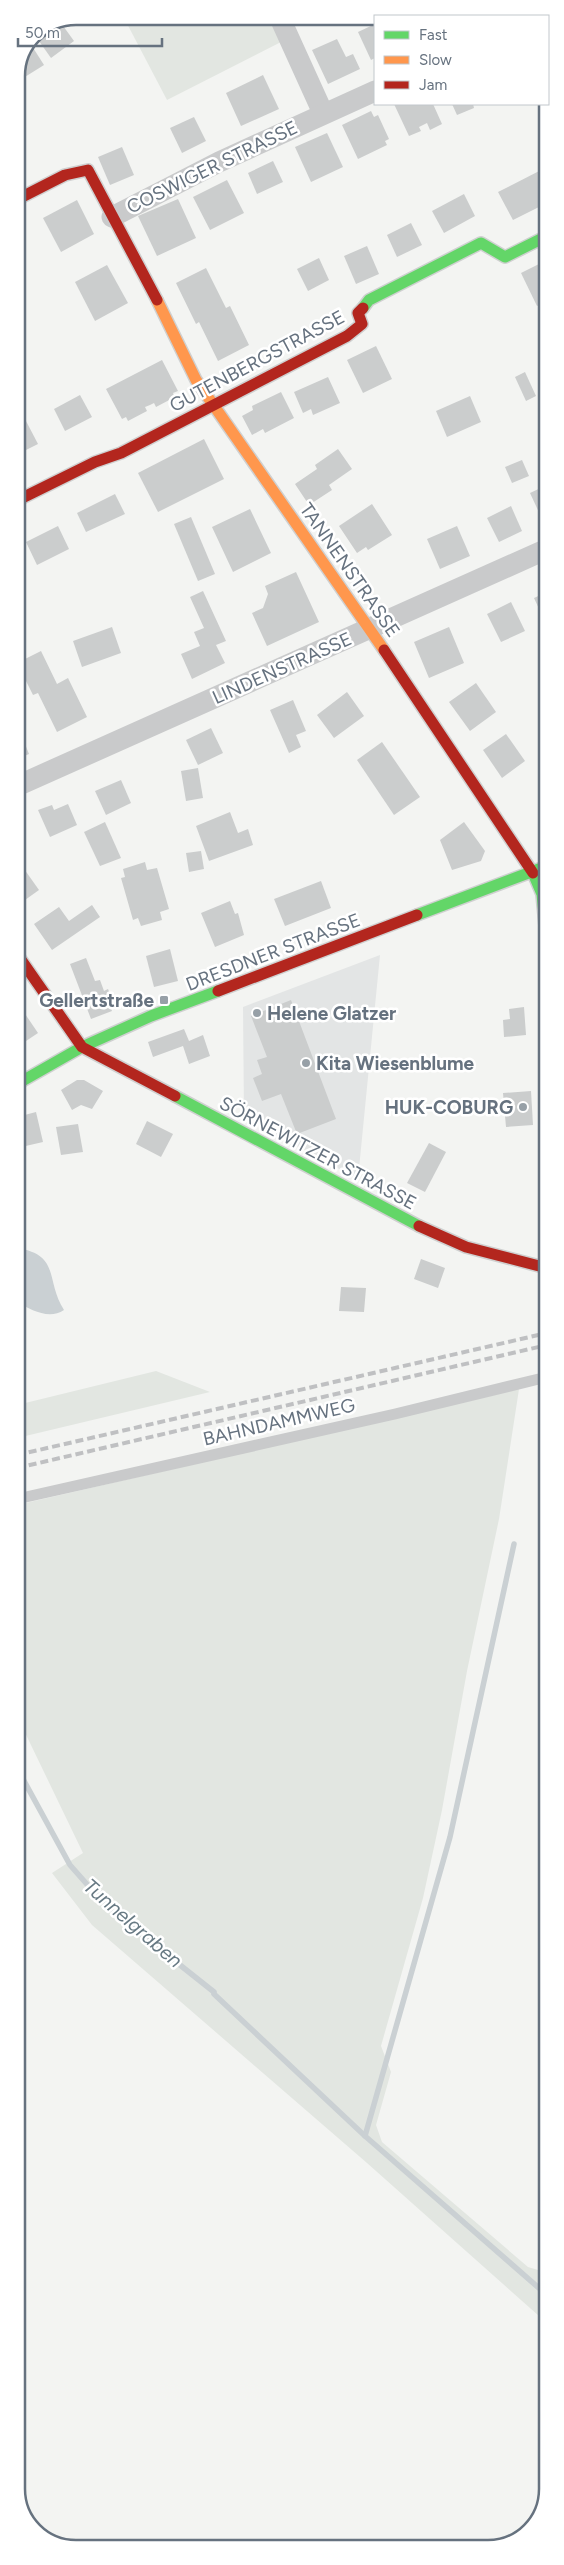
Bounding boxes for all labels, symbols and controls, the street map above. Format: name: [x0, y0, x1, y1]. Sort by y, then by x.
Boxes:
scale bar: [18, 15, 161, 47]
legend: [374, 15, 549, 105]
text: 50 m: [25, 24, 60, 42]
text: Fast: [419, 26, 448, 44]
text: Slow: [419, 51, 452, 69]
text: Jam: [419, 76, 447, 94]
street label: COSWIGER STRASSE: [123, 116, 301, 218]
street label: GUTENBERGSTRASSE: [166, 305, 348, 417]
street label: TANNENSTRASSE: [295, 498, 405, 642]
street label: LINDENSTRASSE: [209, 627, 355, 709]
street label: DRESDNER STRASSE: [183, 908, 363, 996]
place label: Gellertstraße: [39, 989, 154, 1012]
marker: Gellertstraße: [158, 994, 170, 1006]
place label: Helene Glatzer: [267, 1002, 396, 1025]
marker: Helene Glatzer: [251, 1007, 263, 1019]
place label: Kita Wiesenblume: [316, 1052, 474, 1075]
marker: Kita Wiesenblume: [300, 1057, 312, 1069]
street label: SÖRNEWITZER STRASSE: [216, 1091, 420, 1215]
place label: HUK-COBURG: [385, 1096, 513, 1119]
marker: HUK-COBURG: [517, 1101, 529, 1113]
street label: BAHNDAMMWEG: [201, 1393, 357, 1451]
water label: Tunnelgraben: [79, 1874, 187, 1972]

